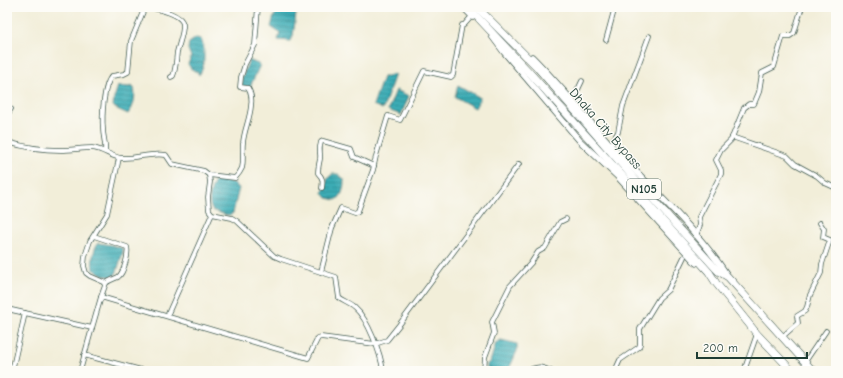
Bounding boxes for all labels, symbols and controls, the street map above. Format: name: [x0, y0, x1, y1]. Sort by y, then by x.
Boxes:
street label: Dhaka City Bypass: [566, 85, 645, 172]
road number: N105: [627, 179, 661, 199]
scale bar: [697, 334, 807, 360]
text: 200 m: [703, 341, 738, 355]

